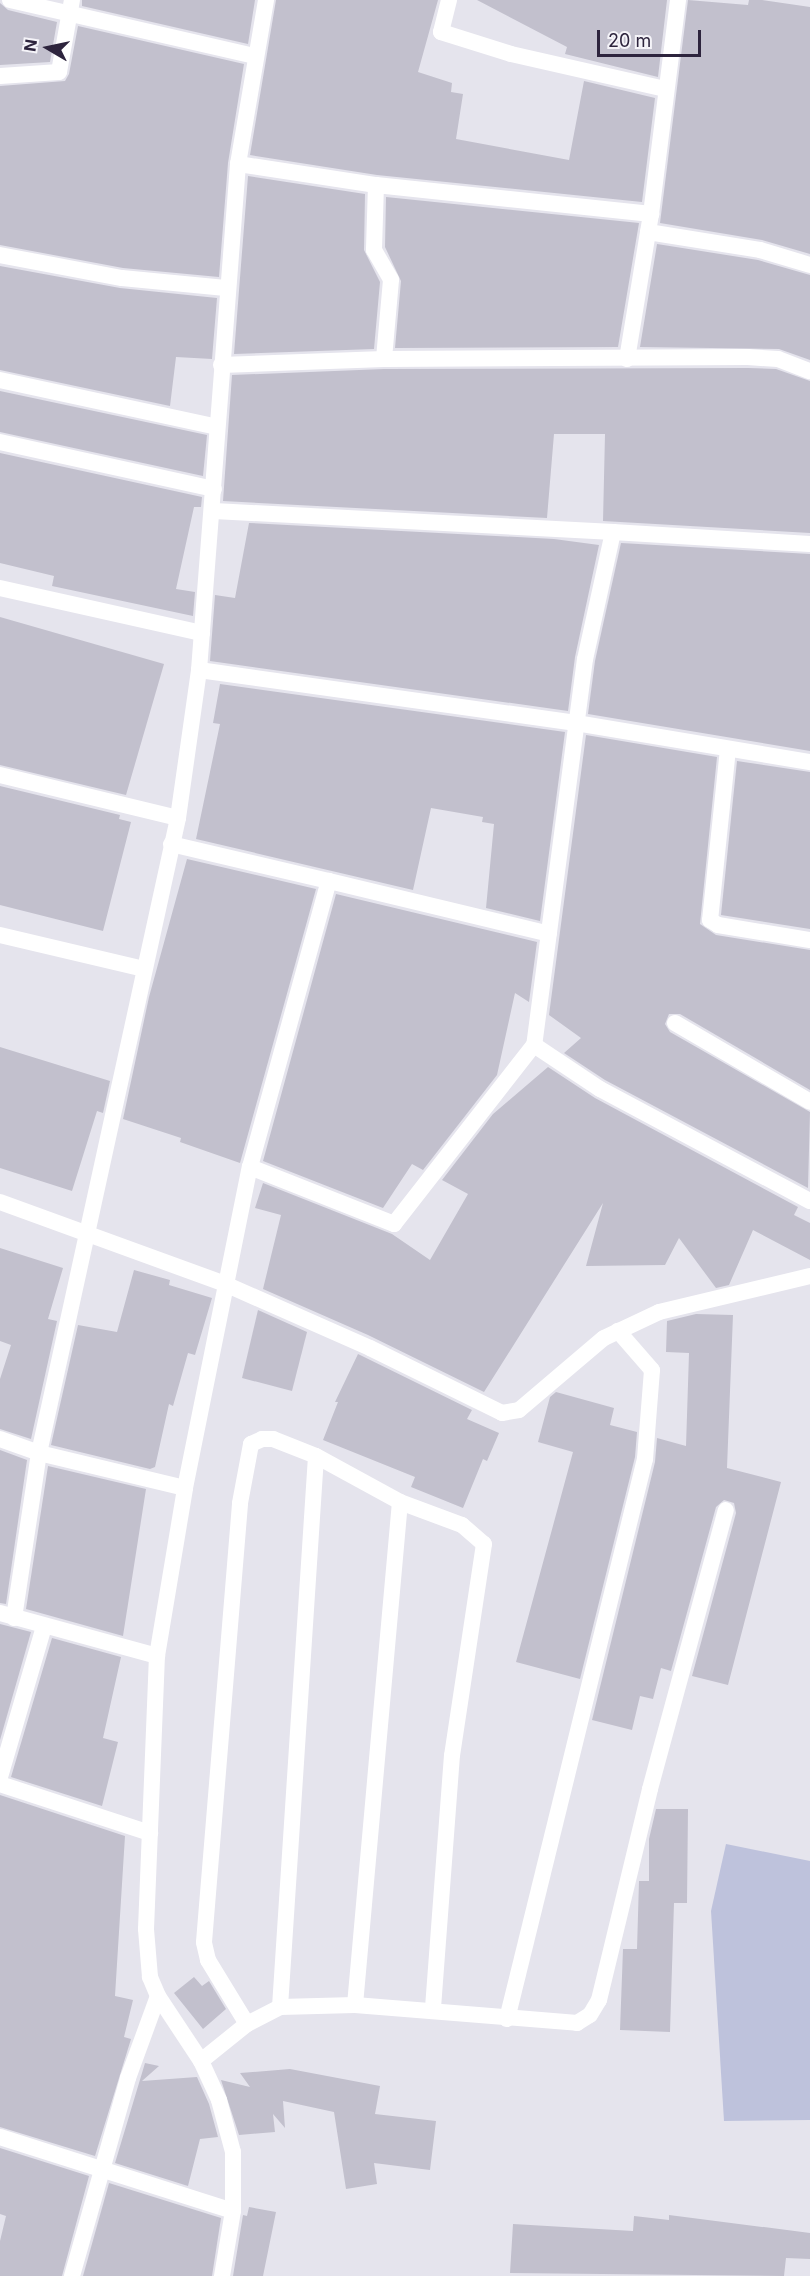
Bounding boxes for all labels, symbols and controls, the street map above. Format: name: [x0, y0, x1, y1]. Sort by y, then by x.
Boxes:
north arrow: [18, 18, 78, 78]
scale bar: [600, 18, 704, 56]
text: 20 m: [608, 30, 651, 51]
text: N: [19, 38, 41, 53]

